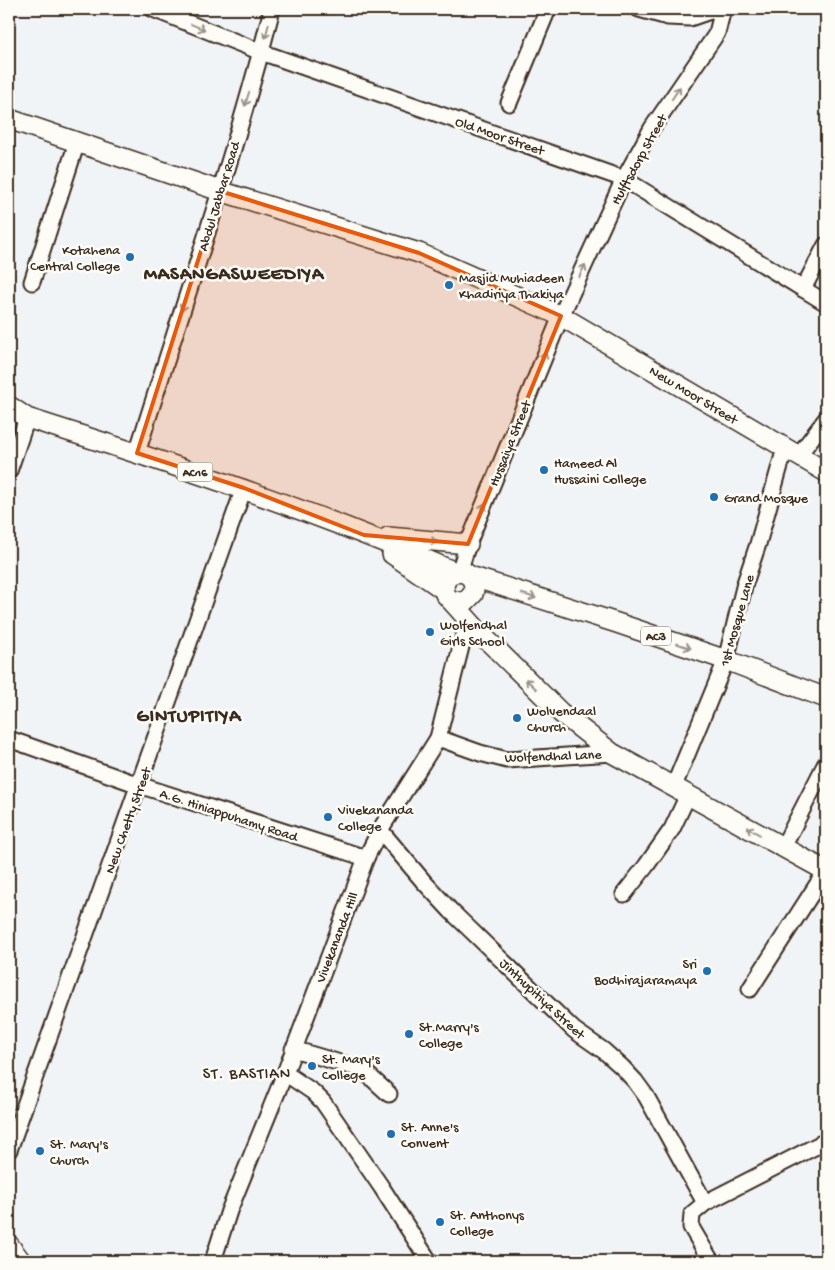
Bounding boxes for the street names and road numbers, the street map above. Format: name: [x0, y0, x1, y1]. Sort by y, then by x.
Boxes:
street label: Hulftsdorp Street: [608, 111, 673, 208]
street label: Old Moor Street: [453, 114, 547, 161]
street label: Abdul Jabbar Road: [196, 138, 246, 253]
street label: New Moor Street: [645, 363, 741, 430]
street label: Hussaiya Street: [486, 397, 537, 489]
road number: AC16: [178, 462, 212, 482]
street label: 1st Mosque Lane: [717, 572, 760, 669]
road number: AC3: [641, 626, 671, 646]
street label: Wolfendhal Lane: [504, 747, 603, 768]
street label: New Chetty Street: [102, 764, 157, 876]
street label: A.G. Hiniappuhamy Road: [157, 786, 301, 847]
street label: Vivekananda Hill: [313, 890, 363, 987]
street label: Jinthupitiya Street: [495, 956, 589, 1045]

